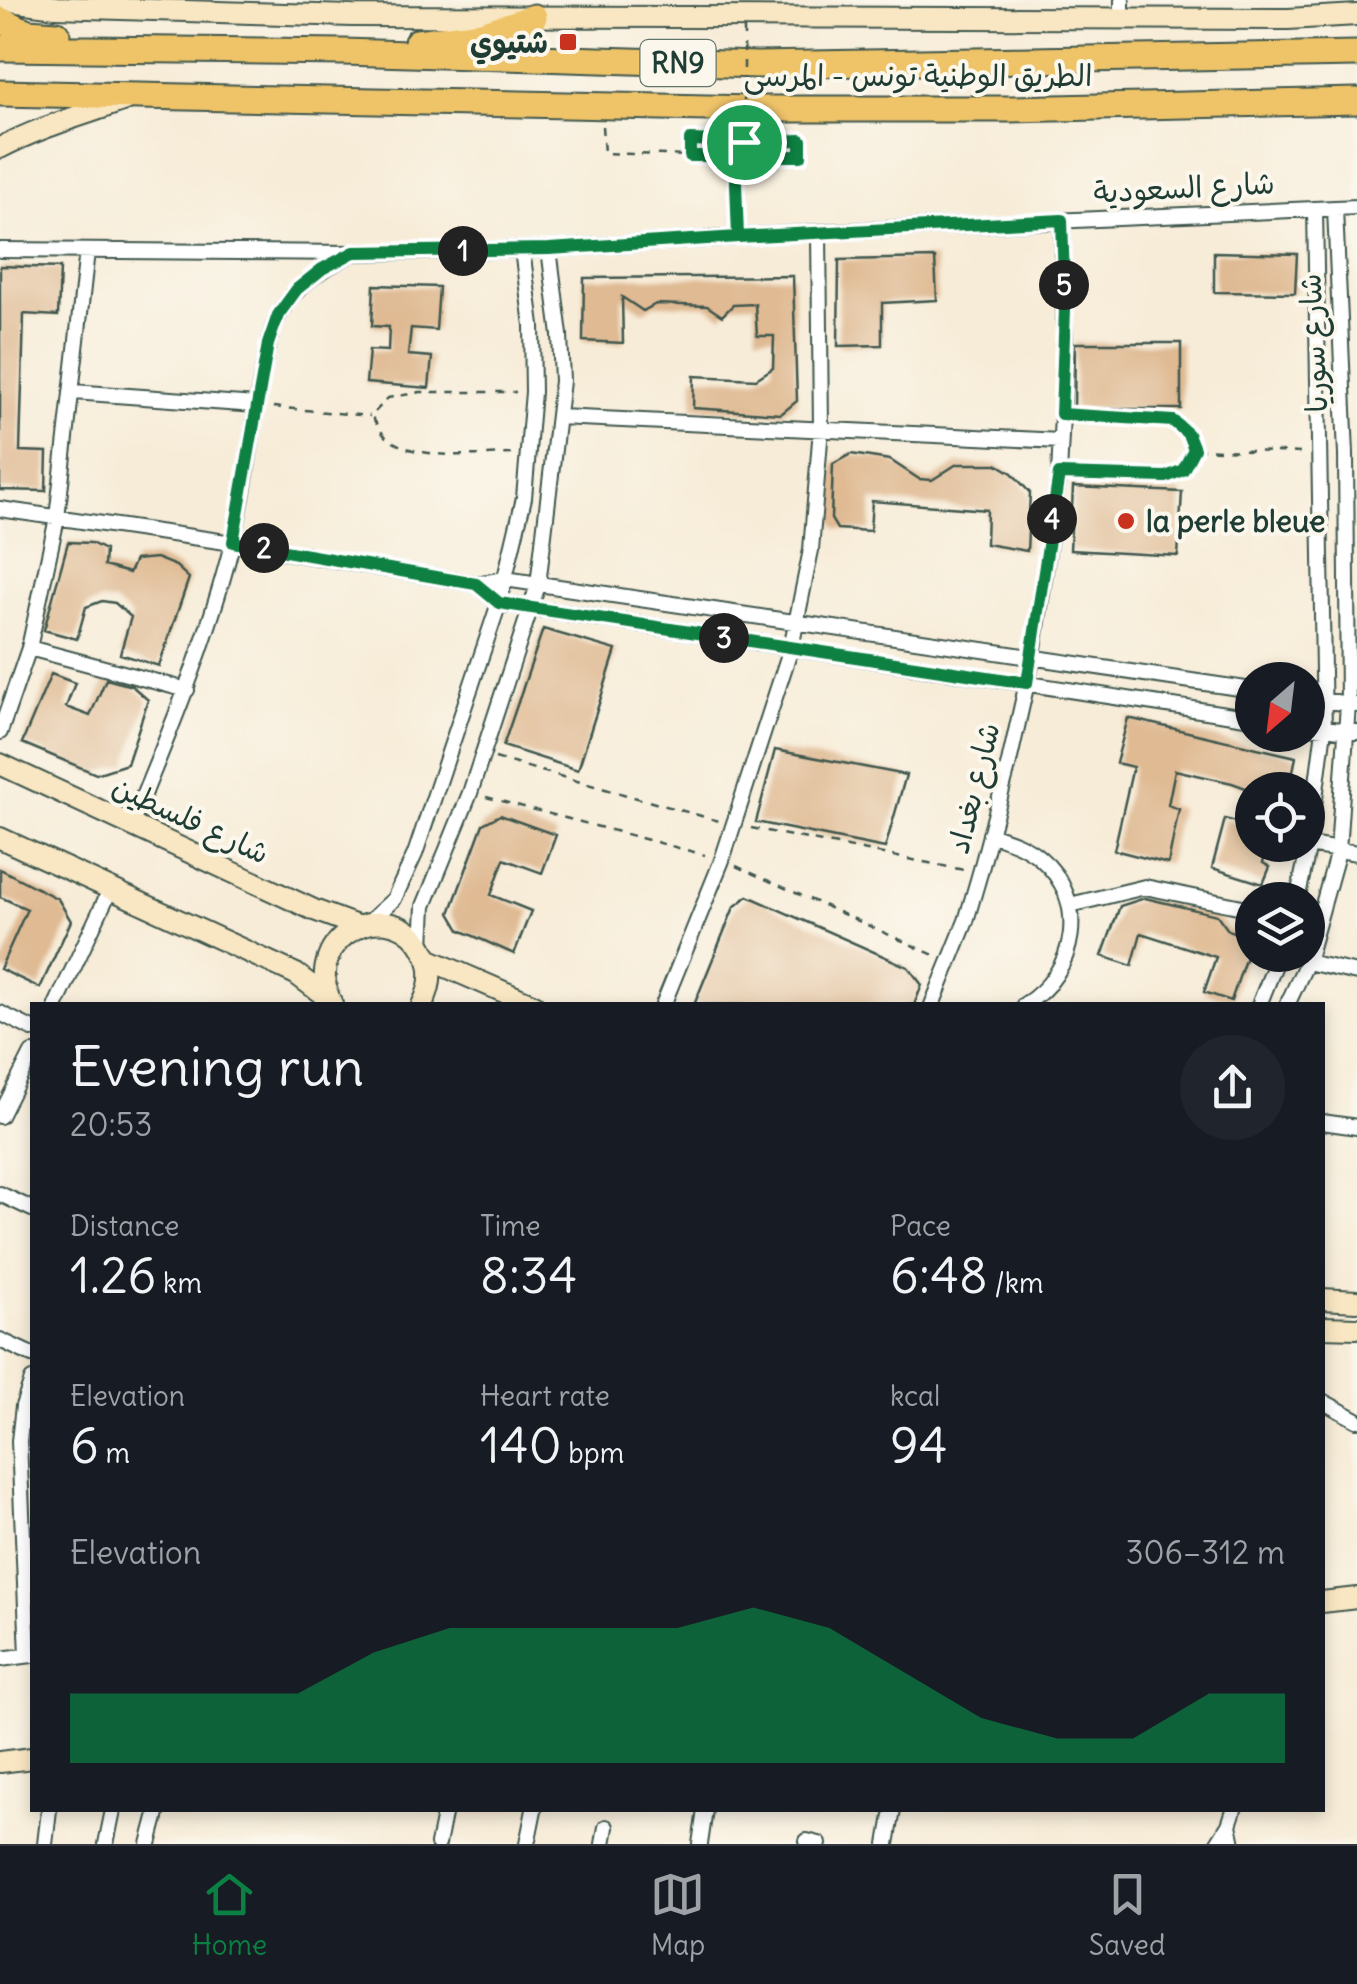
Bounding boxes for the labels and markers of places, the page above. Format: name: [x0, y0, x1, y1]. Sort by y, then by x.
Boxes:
place label: شتيوي: [470, 23, 548, 65]
marker: شتيوي: [557, 31, 579, 53]
pin: [702, 100, 787, 185]
pin: 1: [438, 226, 488, 276]
pin: 5: [1039, 260, 1089, 310]
pin: 4: [1027, 494, 1077, 544]
place label: la perle bleue: [1146, 502, 1326, 540]
marker: la perle bleue: [1115, 510, 1137, 532]
pin: 2: [239, 523, 289, 573]
pin: 3: [699, 613, 749, 663]

